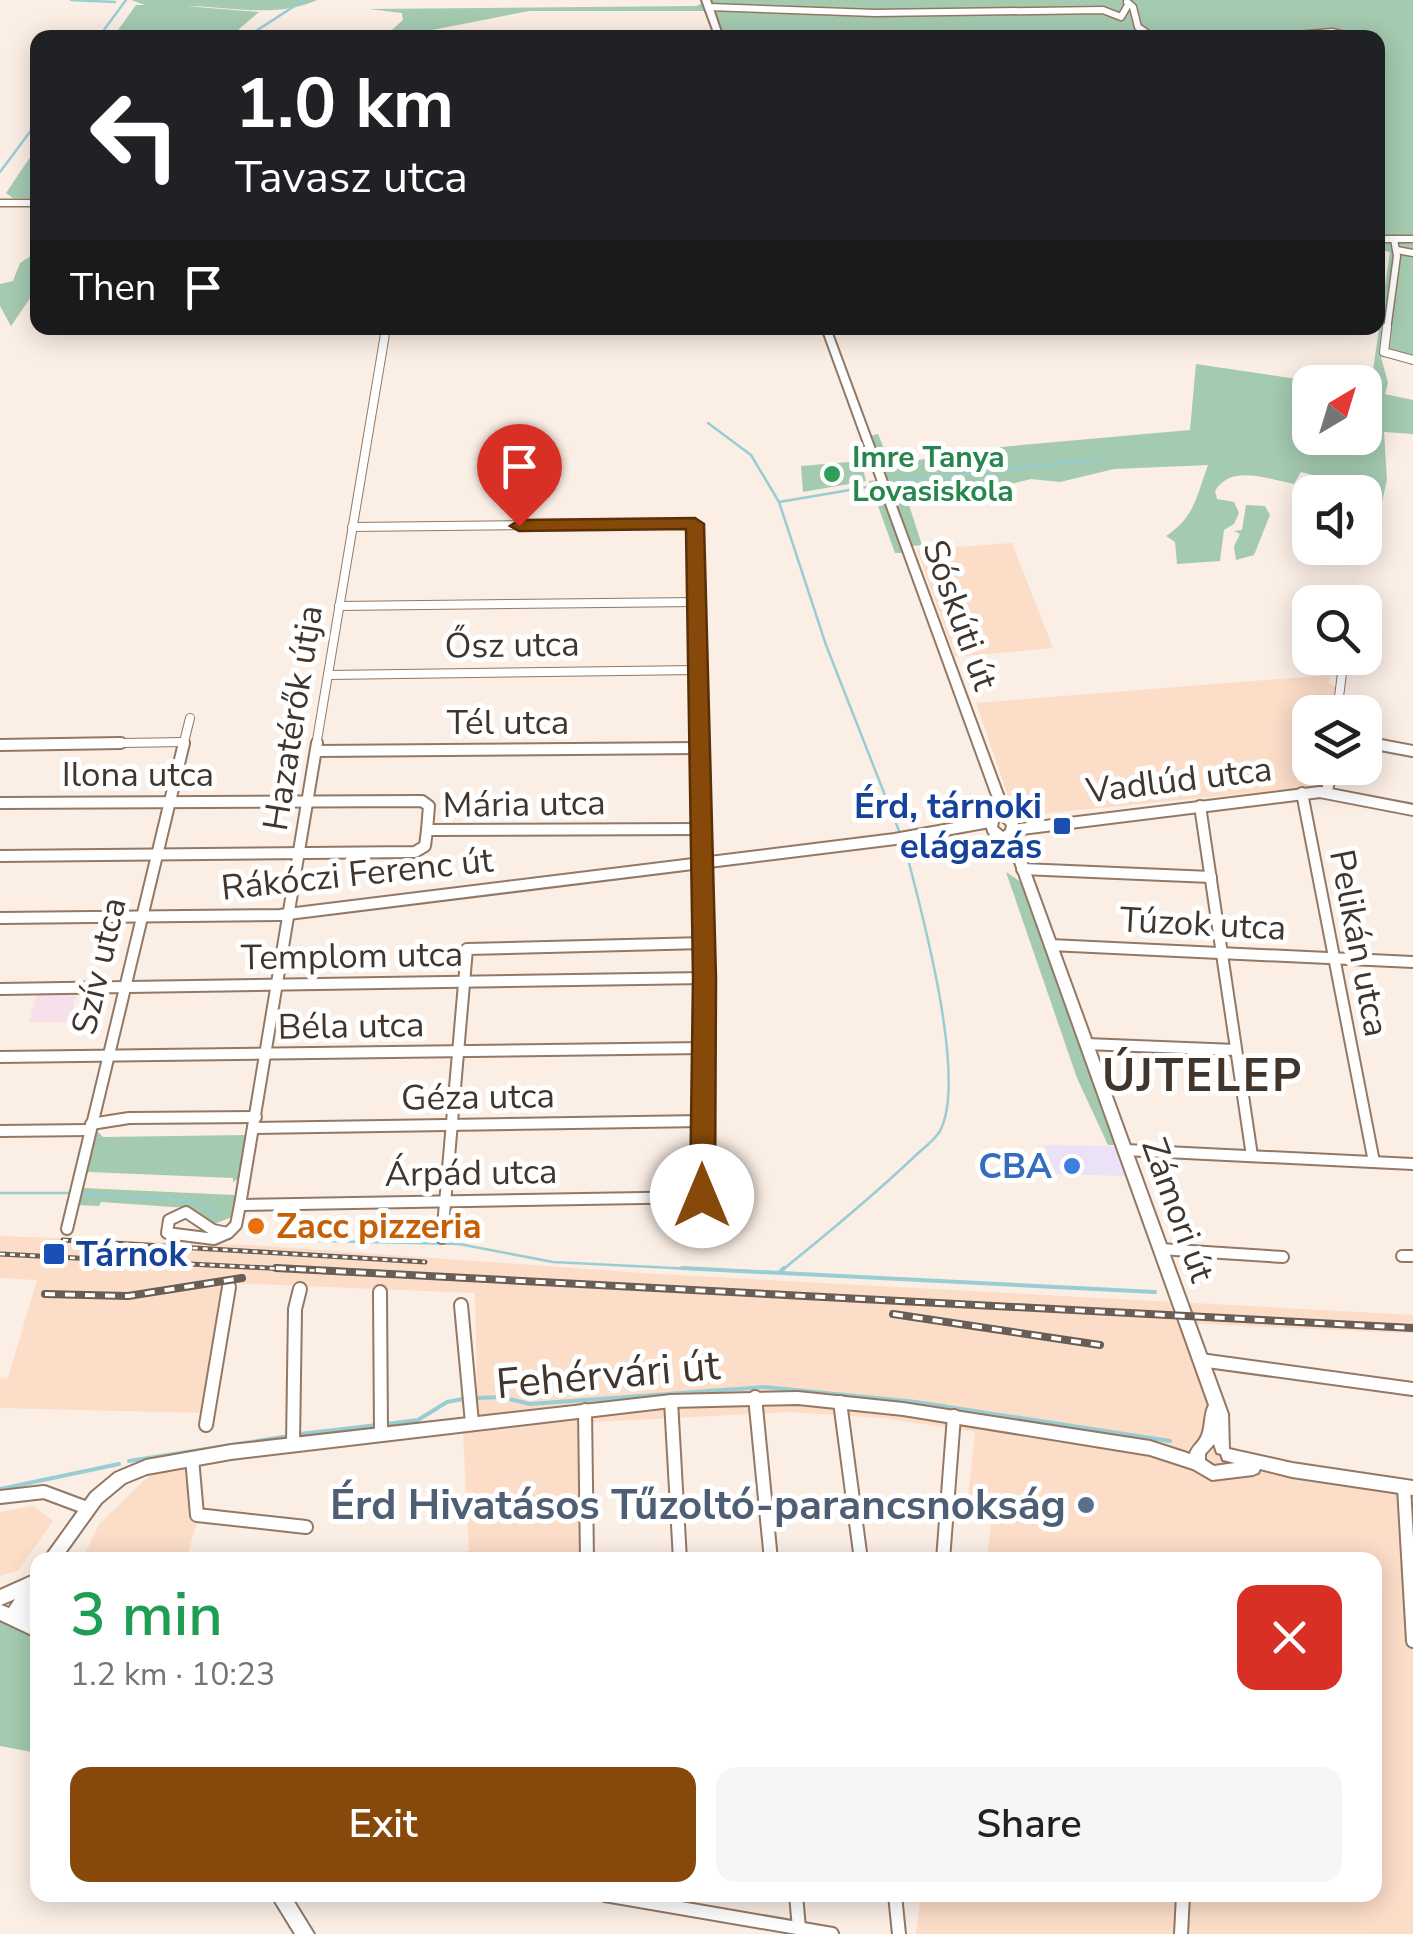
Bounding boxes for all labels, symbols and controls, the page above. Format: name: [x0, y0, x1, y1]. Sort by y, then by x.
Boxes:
text: 1.0 km: [235, 56, 454, 152]
icon: left: [70, 70, 200, 200]
text: Tavasz utca: [235, 147, 468, 208]
icon: arrive: [176, 260, 231, 315]
text: Then: [70, 262, 156, 313]
north arrow: [1292, 365, 1382, 455]
map controls: [1292, 365, 1382, 785]
pin: [477, 424, 562, 527]
place label: Imre Tanya Lovasiskola: [852, 437, 1014, 512]
icon: arrive: [492, 439, 547, 494]
marker: Imre Tanya Lovasiskola: [821, 463, 843, 485]
button: sound: [1292, 475, 1382, 565]
street label: Sóskúti út: [911, 534, 1009, 697]
button: search: [1292, 585, 1382, 675]
street label: Hazatérők útja: [252, 602, 334, 834]
street label: Ősz utca: [444, 620, 580, 670]
button: layers: [1292, 695, 1382, 785]
street label: Tél utca: [447, 699, 569, 746]
street label: Vadlúd utca: [1082, 745, 1275, 815]
street label: Ilona utca: [62, 751, 214, 798]
street label: Mária utca: [442, 779, 606, 829]
place label: Érd, tárnoki elágazás: [854, 783, 1042, 870]
marker: Érd, tárnoki elágazás: [1051, 815, 1073, 837]
street label: Rákóczi Ferenc út: [219, 836, 496, 912]
street label: Pelikán utca: [1318, 845, 1400, 1041]
street label: Szív utca: [60, 893, 138, 1039]
street label: Túzok utca: [1119, 896, 1287, 952]
street label: Templom utca: [240, 931, 464, 981]
street label: Béla utca: [277, 1001, 425, 1051]
district label: ÚJTELEP: [1102, 1046, 1304, 1107]
street label: Géza utca: [401, 1072, 555, 1122]
street label: Zámori út: [1130, 1132, 1226, 1289]
place label: CBA: [978, 1143, 1053, 1190]
position arrow: [650, 1144, 754, 1248]
street label: Árpád utca: [384, 1148, 558, 1198]
marker: CBA: [1061, 1155, 1083, 1177]
place label: Zacc pizzeria: [276, 1203, 482, 1250]
marker: Zacc pizzeria: [245, 1215, 267, 1237]
place label: Tárnok: [76, 1231, 189, 1278]
marker: Tárnok: [41, 1241, 67, 1267]
street label: Fehérvári út: [494, 1337, 723, 1413]
place label: Érd Hivatásos Tűzoltó-parancsnokság: [330, 1477, 1066, 1534]
marker: Érd Hivatásos Tűzoltó-parancsnokság: [1075, 1494, 1097, 1516]
text: 3 min: [70, 1574, 223, 1656]
button: close: [1237, 1585, 1342, 1690]
text: 1.2 km · 10:23: [70, 1653, 275, 1696]
button: Exit: [70, 1767, 696, 1882]
button: Share: [716, 1767, 1342, 1882]

